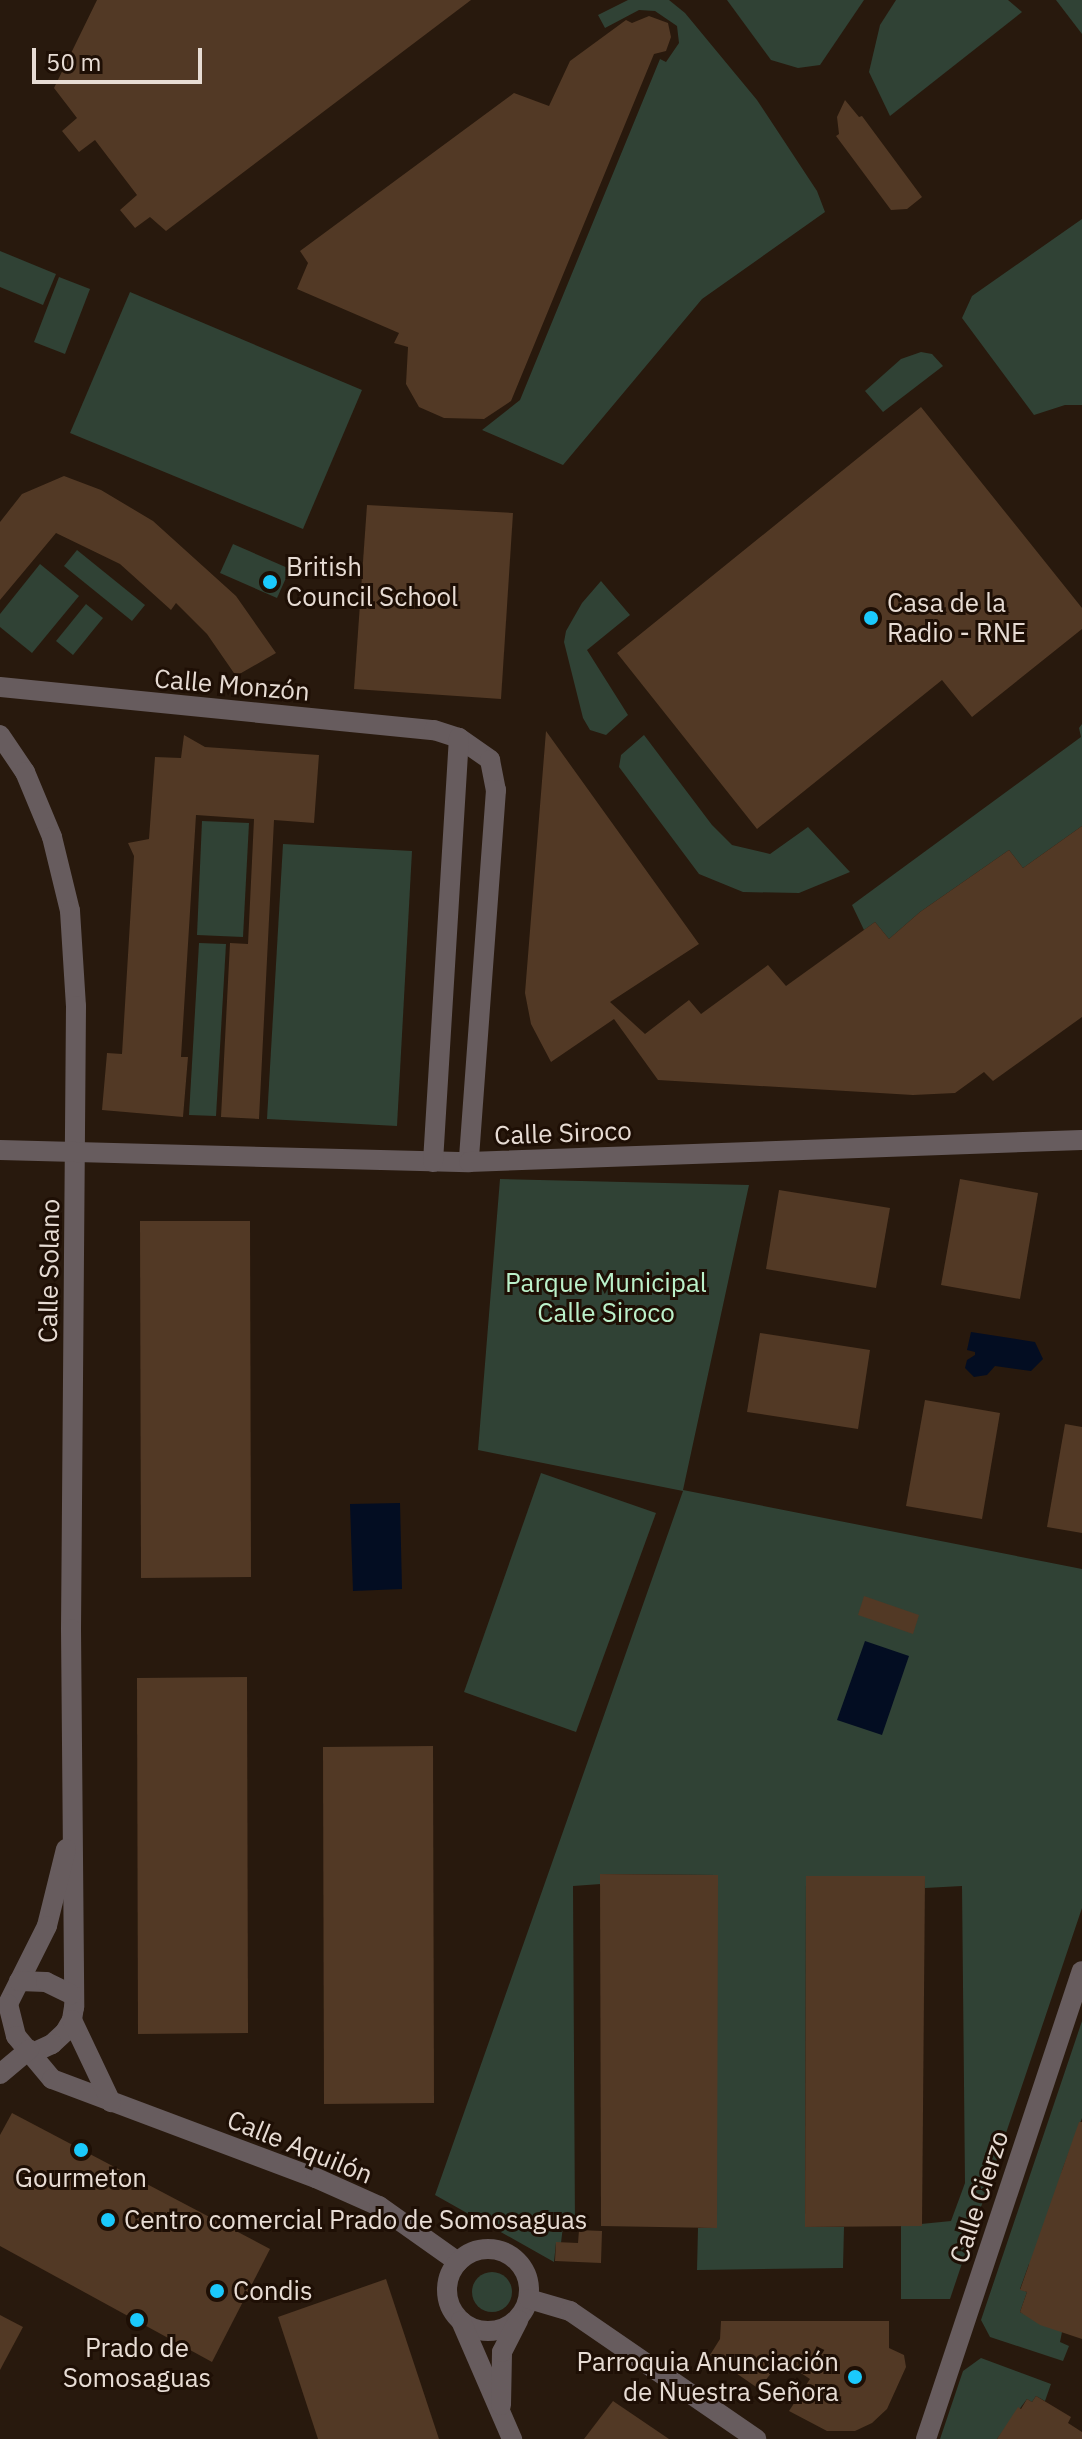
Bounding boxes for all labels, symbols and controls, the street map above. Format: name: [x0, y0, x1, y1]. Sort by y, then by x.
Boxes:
scale bar: [36, 32, 206, 82]
text: 50 m: [46, 46, 101, 78]
place label: British Council School: [286, 551, 458, 612]
marker: British Council School: [261, 573, 279, 591]
place label: Casa de la Radio - RNE: [887, 587, 1026, 648]
marker: Casa de la Radio - RNE: [862, 609, 880, 627]
street label: Calle Monzón: [153, 663, 311, 707]
street label: Calle Siroco: [494, 1115, 632, 1151]
street label: Calle Solano: [32, 1199, 66, 1343]
park label: Parque Municipal Calle Siroco: [505, 1267, 707, 1328]
street label: Calle Aquilón: [223, 2104, 377, 2190]
street label: Calle Cierzo: [943, 2127, 1015, 2267]
marker: Gourmeton: [72, 2141, 90, 2159]
place label: Gourmeton: [15, 2162, 147, 2194]
place label: Centro comercial Prado de Somosaguas: [124, 2204, 587, 2236]
marker: Centro comercial Prado de Somosaguas: [99, 2211, 117, 2229]
place label: Condis: [233, 2275, 313, 2307]
marker: Condis: [208, 2282, 226, 2300]
marker: Prado de Somosaguas: [128, 2311, 146, 2329]
place label: Prado de Somosaguas: [63, 2332, 211, 2394]
place label: Parroquia Anunciación de Nuestra Señora: [576, 2346, 839, 2408]
marker: Parroquia Anunciación de Nuestra Señora: [846, 2368, 864, 2386]

